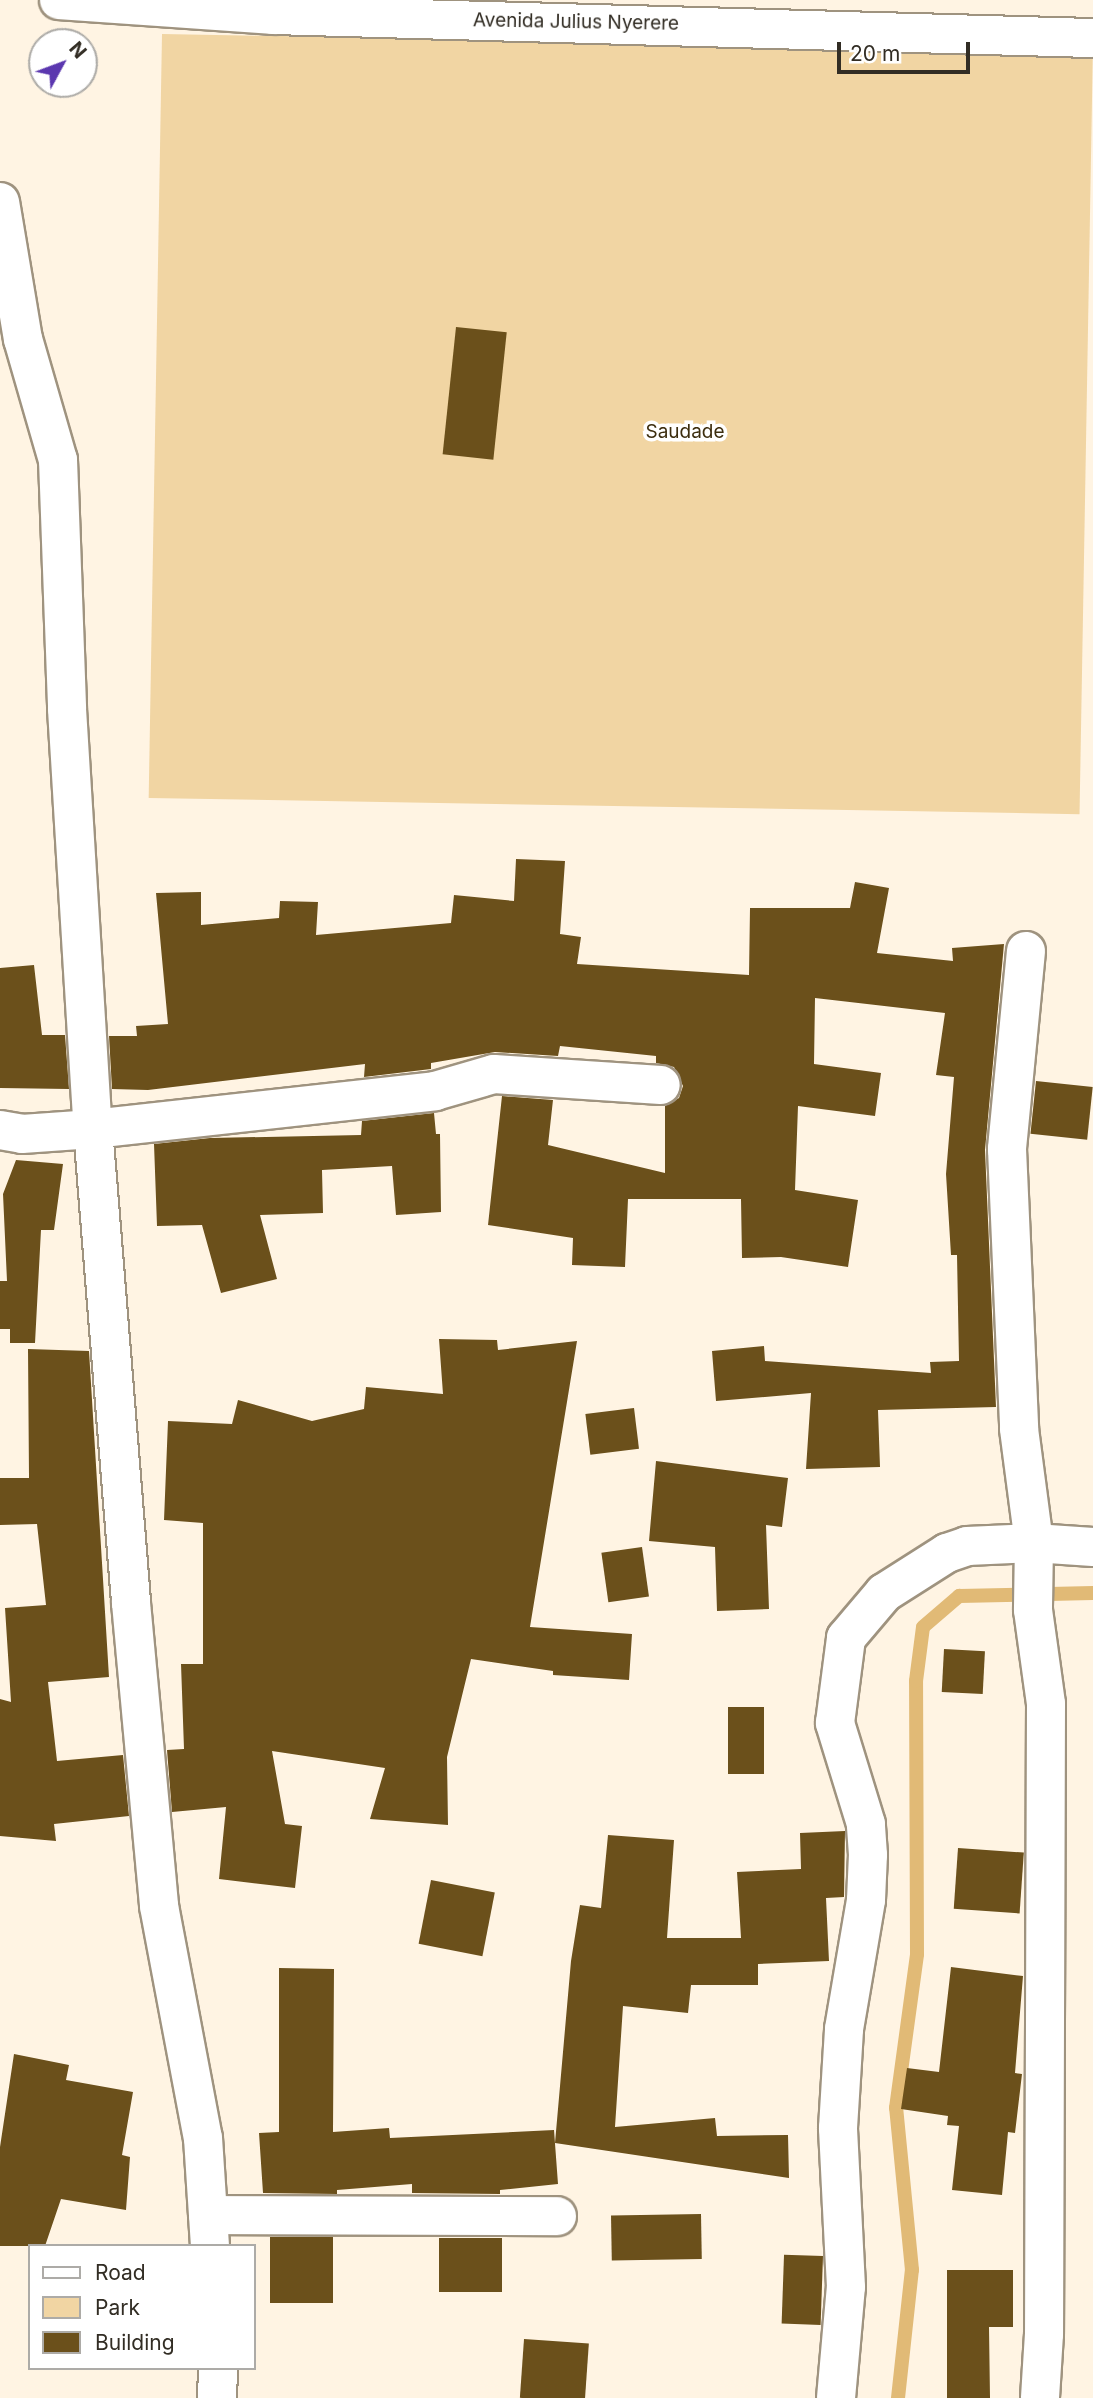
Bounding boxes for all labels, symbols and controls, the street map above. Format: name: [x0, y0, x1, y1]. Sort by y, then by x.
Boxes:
street label: Avenida Julius Nyerere: [473, 9, 679, 35]
north arrow: [28, 28, 98, 98]
scale bar: [841, 28, 974, 72]
text: N: [64, 37, 91, 63]
text: 20 m: [850, 41, 900, 66]
park label: Saudade: [645, 421, 725, 443]
legend: [28, 2244, 256, 2370]
text: Road: [95, 2260, 146, 2285]
text: Park: [95, 2295, 140, 2320]
text: Building: [95, 2330, 175, 2355]

